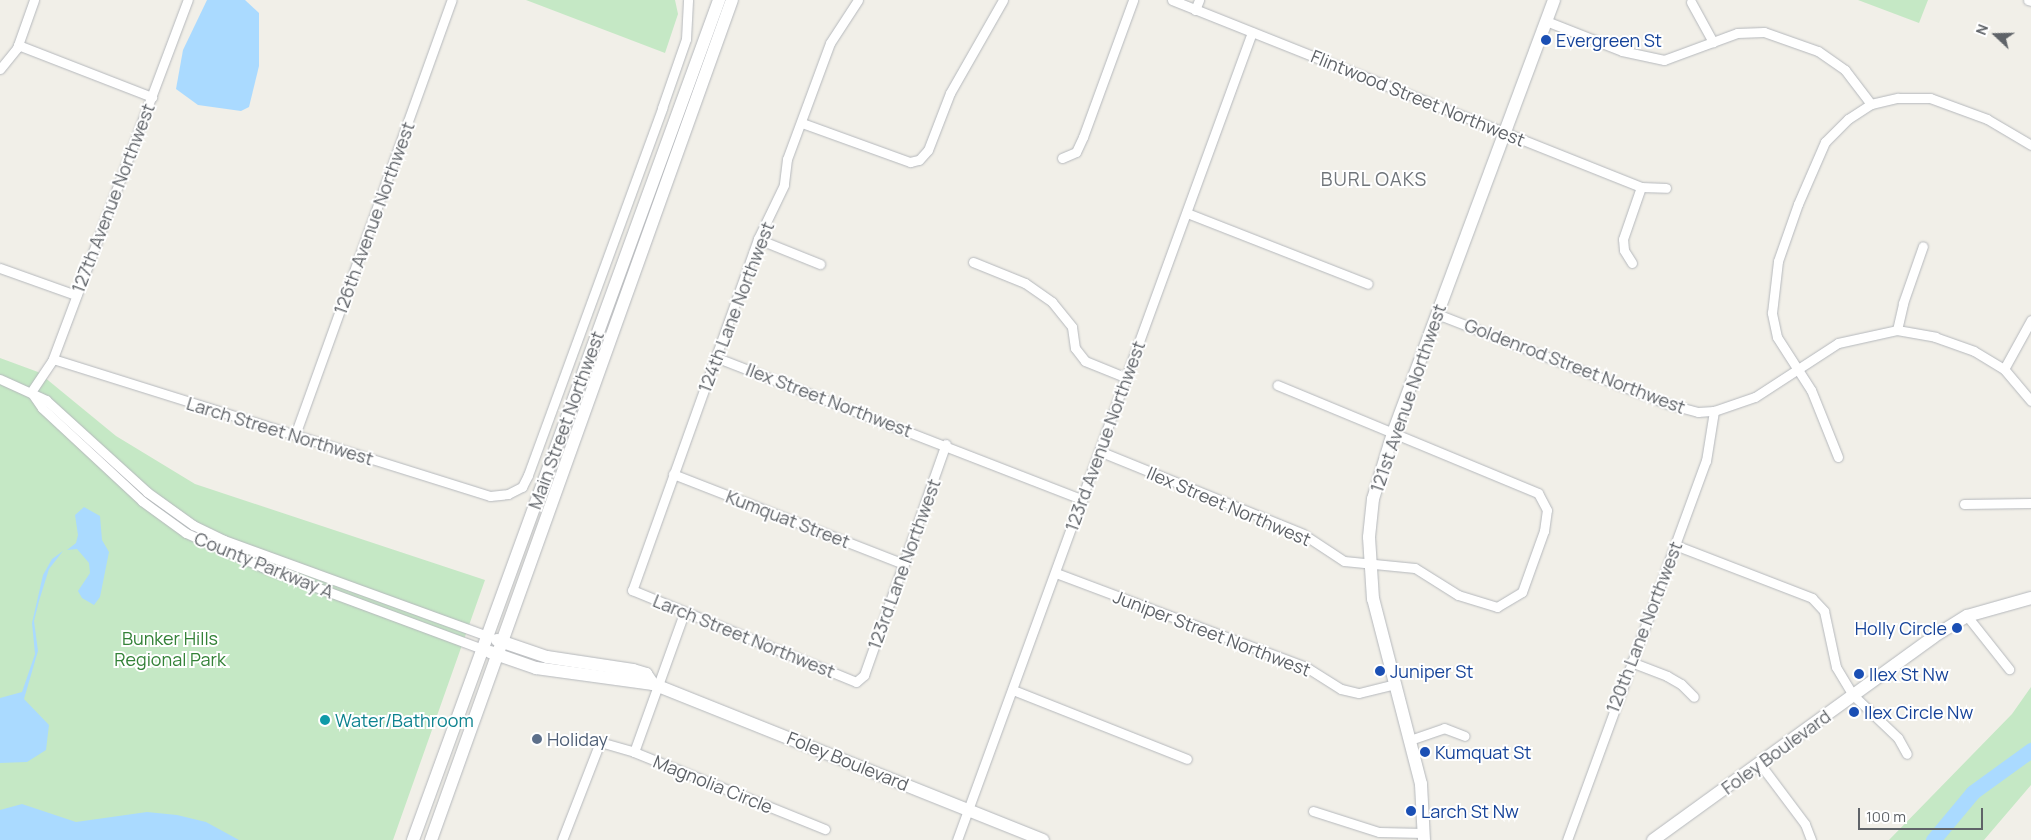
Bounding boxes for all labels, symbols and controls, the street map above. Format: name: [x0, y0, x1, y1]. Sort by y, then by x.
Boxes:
north arrow: [1971, 10, 2021, 60]
text: N: [1971, 21, 1992, 38]
place label: Evergreen St: [1556, 29, 1662, 51]
marker: Evergreen St: [1540, 34, 1552, 46]
street label: Flintwood Street Northwest: [1308, 45, 1528, 151]
street label: 127th Avenue Northwest: [67, 100, 159, 296]
street label: 126th Avenue Northwest: [329, 119, 419, 317]
district label: BURL OAKS: [1319, 169, 1429, 191]
street label: 124th Lane Northwest: [693, 219, 779, 395]
street label: 121st Avenue Northwest: [1366, 301, 1450, 495]
street label: Goldenrod Street Northwest: [1462, 314, 1688, 418]
street label: Main Street Northwest: [524, 328, 608, 512]
street label: 123rd Avenue Northwest: [1060, 338, 1150, 534]
street label: Ilex Street Northwest: [743, 358, 915, 442]
street label: Larch Street Northwest: [184, 392, 376, 470]
street label: Ilex Street Northwest: [1144, 462, 1314, 550]
street label: 123rd Lane Northwest: [863, 476, 945, 652]
street label: Kumquat Street: [723, 485, 853, 553]
street label: County Parkway A: [191, 527, 337, 603]
street label: 120th Lane Northwest: [1601, 538, 1687, 716]
street label: Juniper Street Northwest: [1110, 585, 1314, 681]
street label: Larch Street Northwest: [650, 590, 838, 682]
place label: Holly Circle: [1855, 617, 1947, 639]
marker: Holly Circle: [1951, 622, 1963, 634]
park label: Bunker Hills Regional Park: [114, 628, 226, 670]
place label: Juniper St: [1390, 660, 1474, 682]
place label: Ilex St Nw: [1869, 663, 1949, 685]
marker: Juniper St: [1374, 665, 1386, 677]
marker: Ilex St Nw: [1853, 668, 1865, 680]
place label: Ilex Circle Nw: [1864, 701, 1973, 723]
street label: Foley Boulevard: [1717, 705, 1835, 799]
marker: Ilex Circle Nw: [1848, 706, 1860, 718]
place label: Water/Bathroom: [335, 709, 474, 731]
marker: Water/Bathroom: [319, 714, 331, 726]
street label: Foley Boulevard: [784, 727, 912, 795]
place label: Holiday: [547, 728, 608, 750]
marker: Holiday: [531, 733, 543, 745]
place label: Kumquat St: [1435, 741, 1531, 763]
marker: Kumquat St: [1419, 746, 1431, 758]
street label: Magnolia Circle: [650, 750, 776, 818]
scale bar: [1861, 798, 1986, 830]
place label: Larch St Nw: [1421, 800, 1519, 822]
marker: Larch St Nw: [1405, 805, 1417, 817]
text: 100 m: [1866, 806, 1906, 827]

